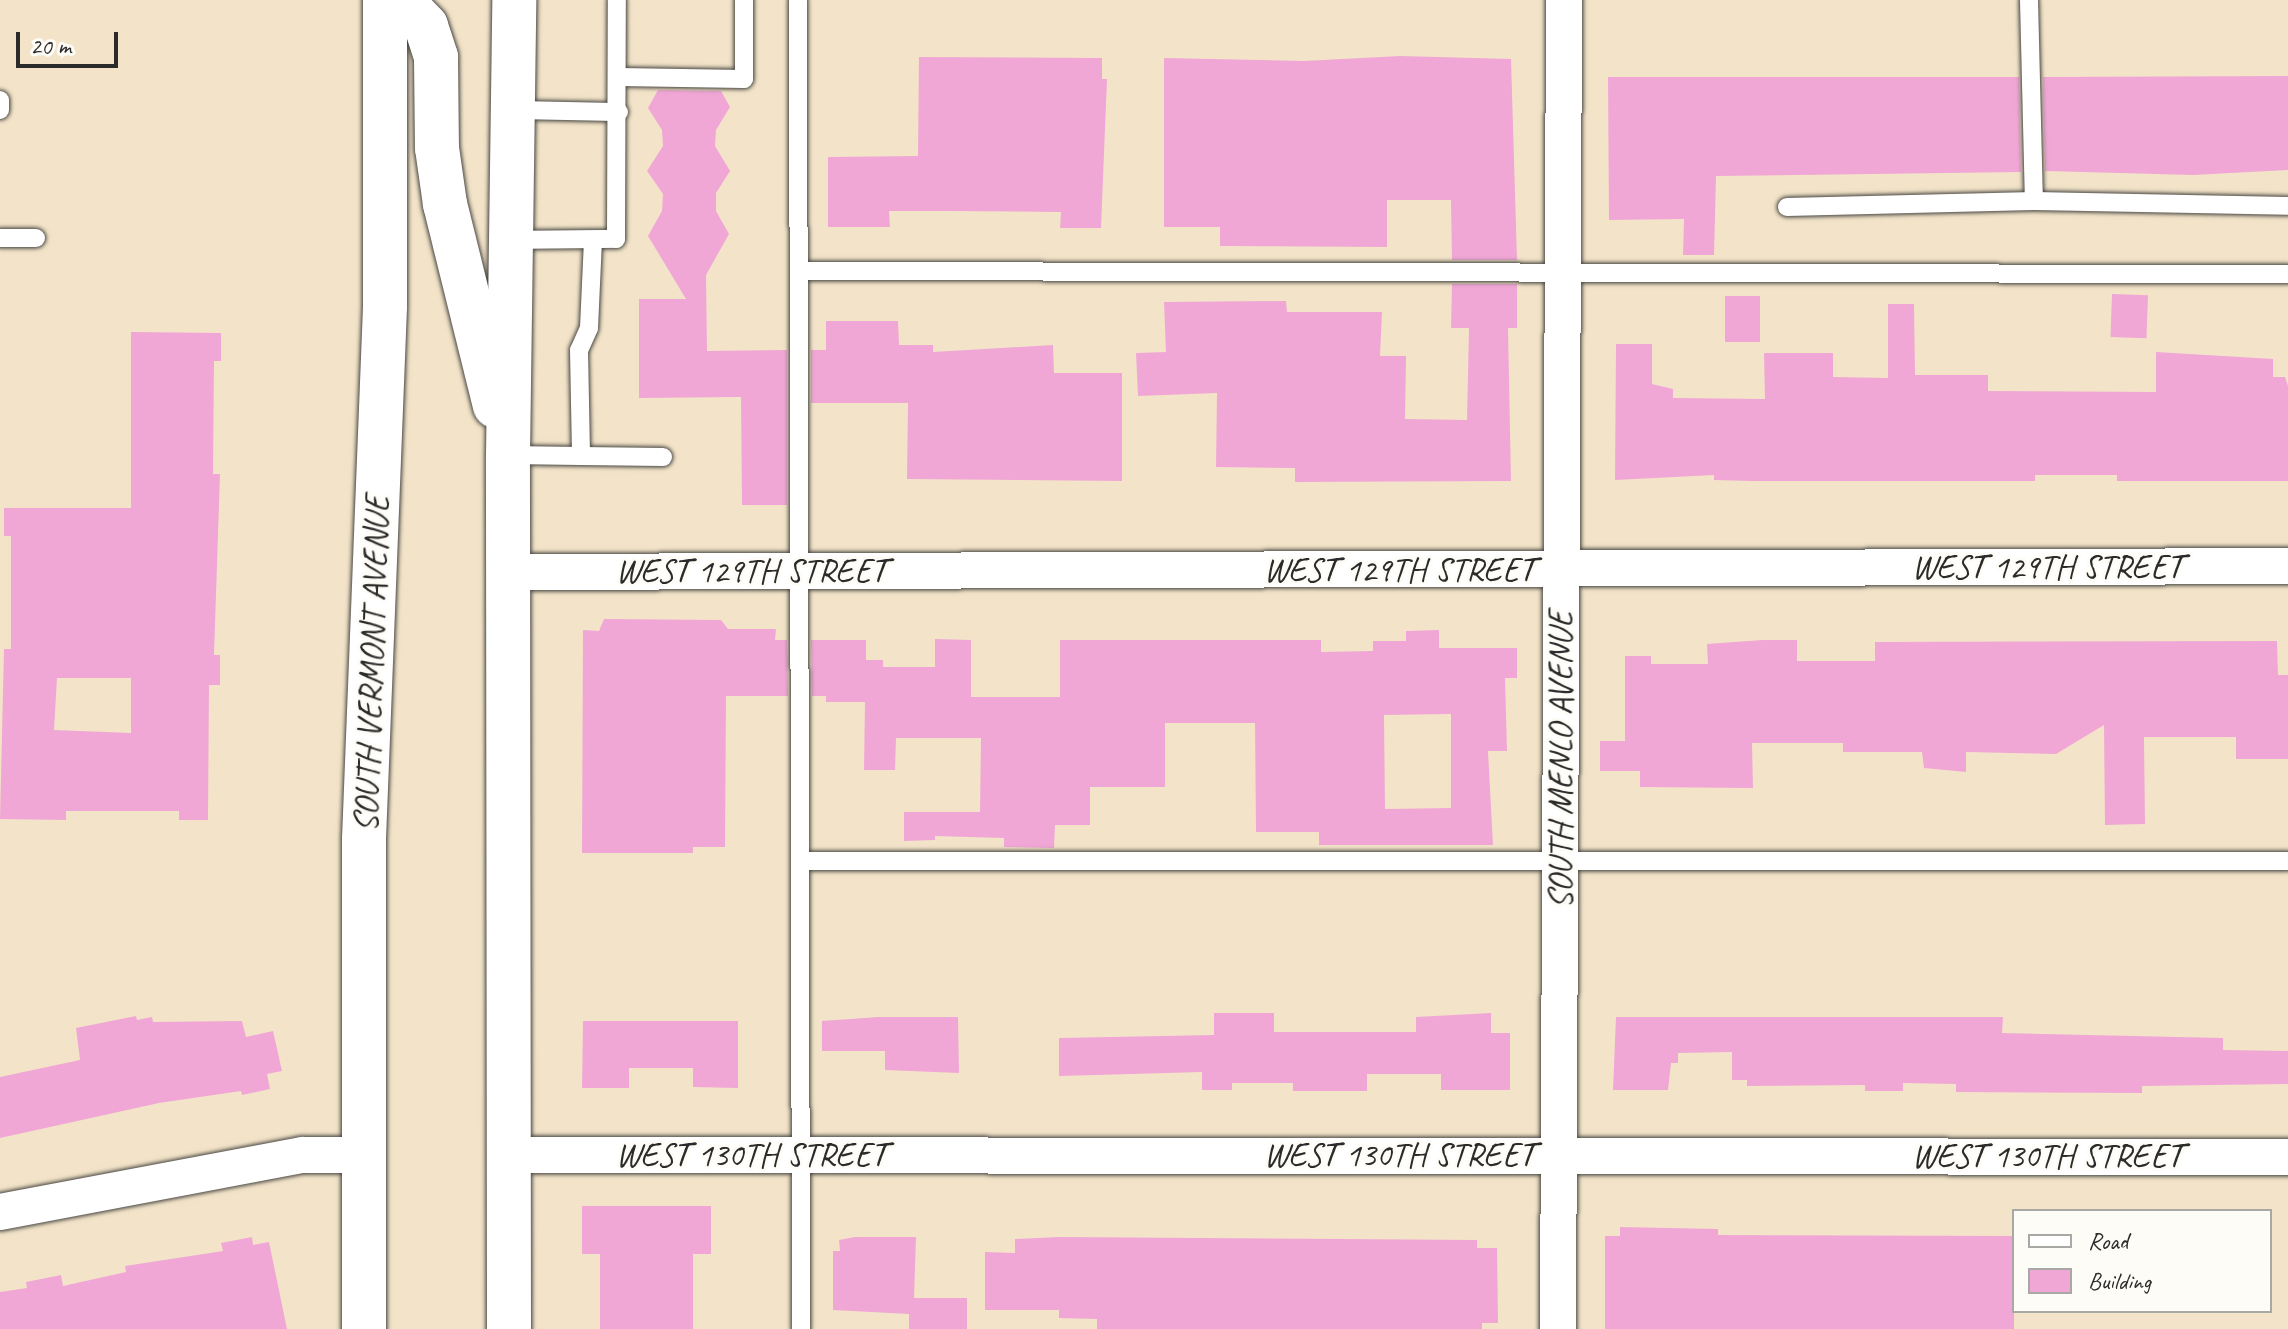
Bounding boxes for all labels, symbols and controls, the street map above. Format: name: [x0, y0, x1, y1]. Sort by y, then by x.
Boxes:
scale bar: [20, 16, 122, 66]
text: 20 m: [30, 31, 71, 61]
street label: SOUTH VERMONT AVENUE: [345, 497, 397, 831]
street label: WEST 129TH STREET: [1912, 547, 2182, 587]
street label: WEST 129TH STREET: [1264, 550, 1534, 590]
street label: WEST 129TH STREET: [616, 551, 886, 591]
street label: SOUTH MENLO AVENUE: [1540, 612, 1580, 908]
street label: WEST 130TH STREET: [616, 1135, 886, 1175]
street label: WEST 130TH STREET: [1264, 1135, 1534, 1175]
street label: WEST 130TH STREET: [1912, 1136, 2182, 1176]
legend: [2012, 1209, 2272, 1313]
text: Road: [2088, 1226, 2128, 1256]
text: Building: [2088, 1266, 2151, 1296]

